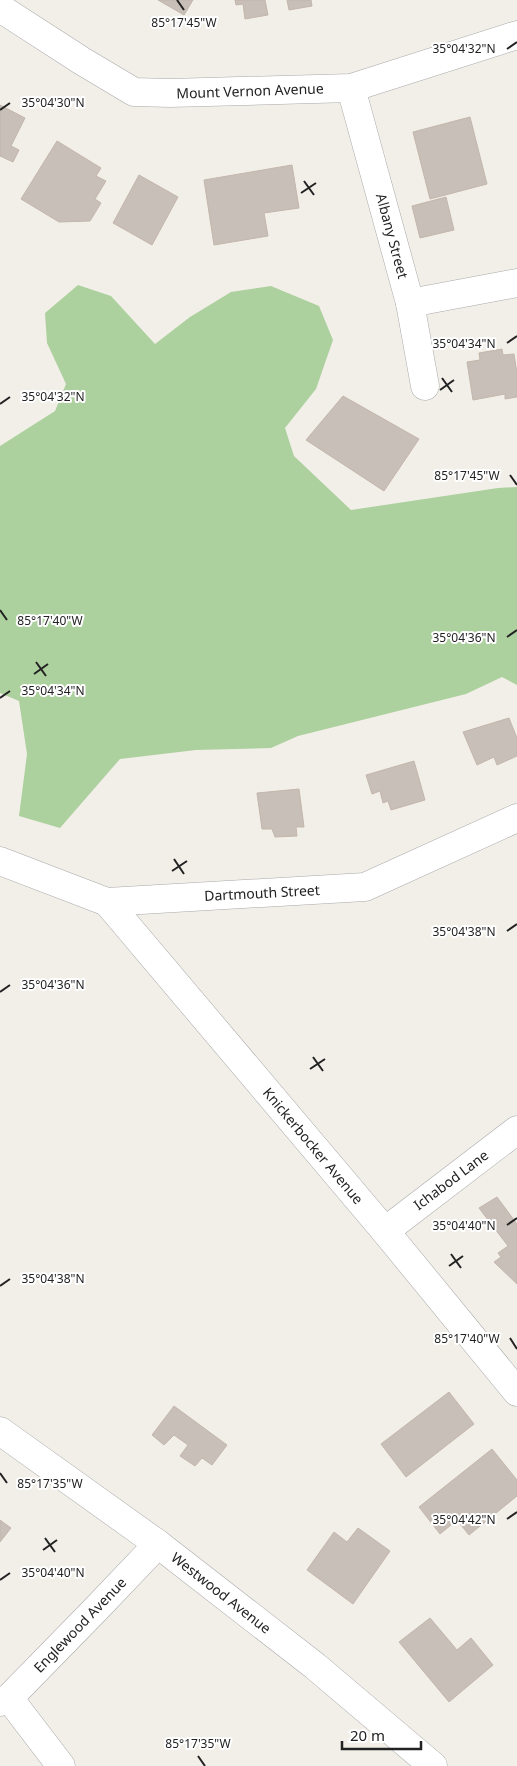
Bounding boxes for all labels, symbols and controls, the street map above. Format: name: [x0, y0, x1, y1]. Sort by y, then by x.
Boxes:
text: 85°17'45"W: [151, 14, 217, 31]
text: 35°04'32"N: [432, 40, 496, 57]
street label: Mount Vernon Avenue: [176, 78, 324, 103]
text: 35°04'30"N: [21, 94, 85, 111]
street label: Albany Street: [372, 191, 413, 281]
text: 35°04'34"N: [432, 335, 496, 352]
text: 35°04'32"N: [21, 388, 85, 405]
text: 85°17'45"W: [434, 467, 500, 484]
text: 85°17'40"W: [17, 612, 83, 629]
text: 35°04'36"N: [432, 629, 496, 646]
text: 35°04'34"N: [21, 682, 85, 699]
street label: Dartmouth Street: [204, 880, 320, 905]
text: 35°04'38"N: [432, 923, 496, 940]
text: 35°04'36"N: [21, 976, 85, 993]
street label: Knickerbocker Avenue: [259, 1083, 368, 1208]
street label: Ichabod Lane: [409, 1145, 492, 1214]
text: 35°04'40"N: [432, 1217, 496, 1234]
text: 35°04'38"N: [21, 1270, 85, 1287]
text: 85°17'40"W: [434, 1330, 500, 1347]
text: 85°17'35"W: [17, 1475, 83, 1492]
text: 35°04'42"N: [432, 1511, 496, 1528]
street label: Westwood Avenue: [167, 1548, 275, 1638]
text: 35°04'40"N: [21, 1564, 85, 1581]
street label: Englewood Avenue: [29, 1573, 130, 1676]
scale bar: [342, 1718, 421, 1750]
text: 20 m: [350, 1725, 385, 1745]
text: 85°17'35"W: [165, 1735, 231, 1752]

